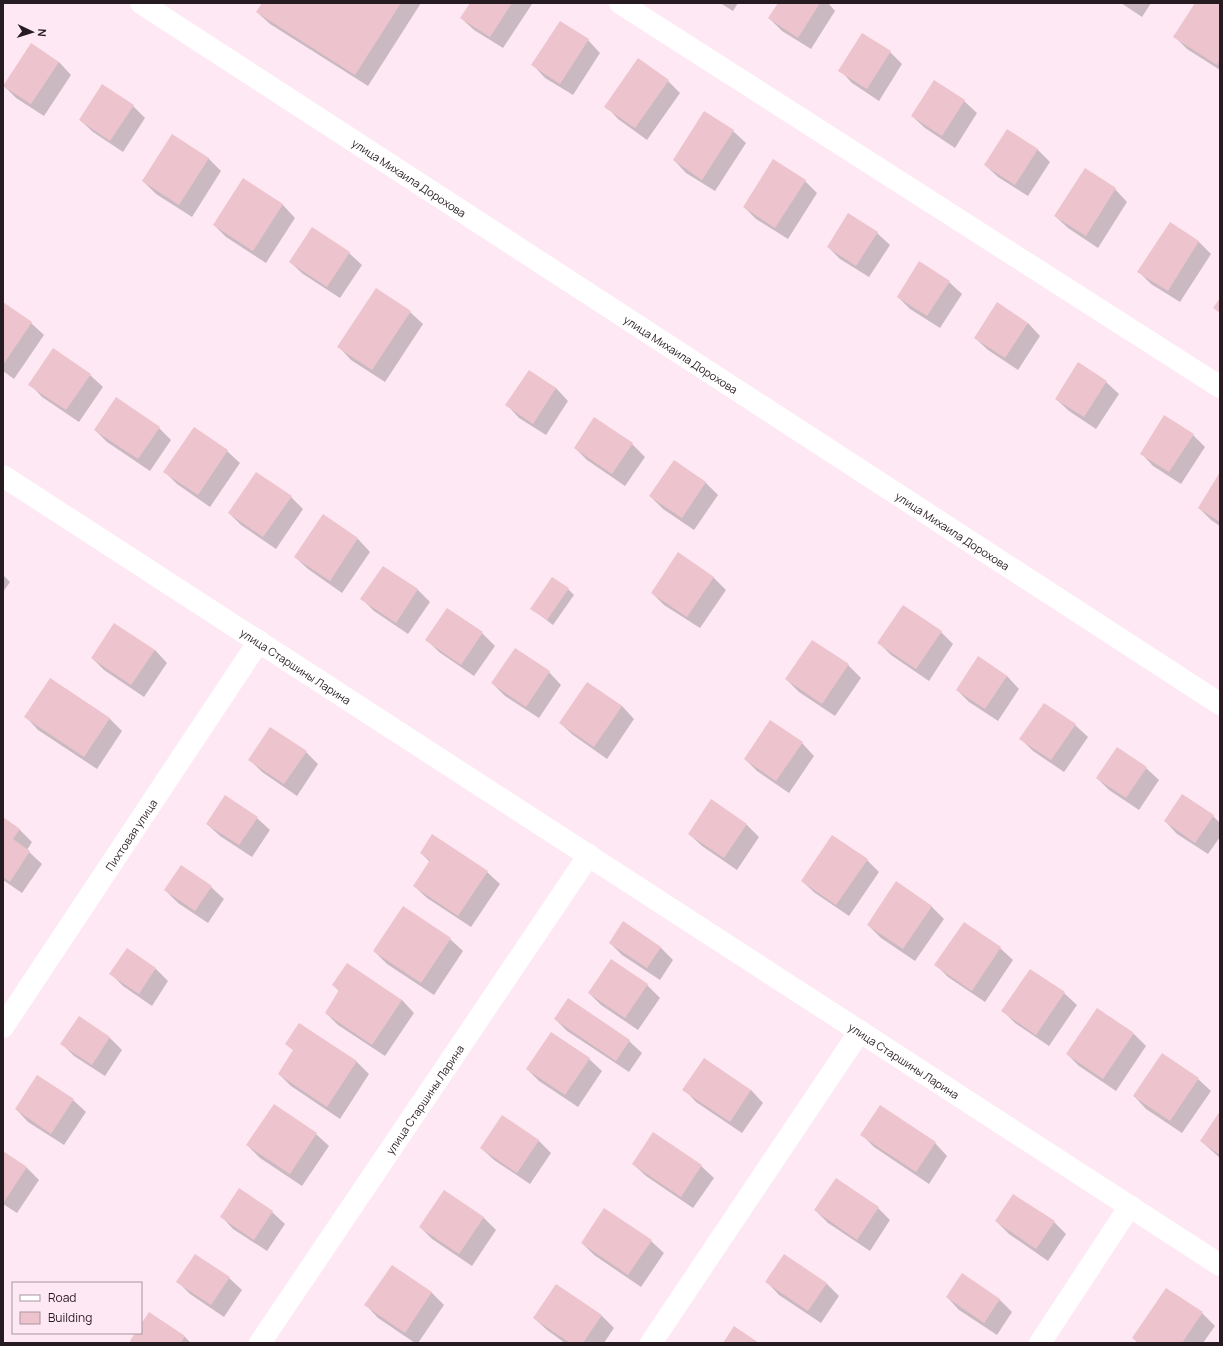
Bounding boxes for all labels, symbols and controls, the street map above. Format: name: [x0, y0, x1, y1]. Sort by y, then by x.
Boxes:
north arrow: [12, 12, 52, 52]
text: N: [35, 28, 50, 37]
street label: улица Михаила Дорохова: [349, 135, 469, 220]
street label: улица Михаила Дорохова: [621, 311, 741, 396]
street label: улица Михаила Дорохова: [893, 488, 1013, 573]
street label: улица Старшины Ларина: [238, 624, 354, 707]
street label: Пихтовая улица: [101, 796, 160, 873]
street label: улица Старшины Ларина: [846, 1019, 962, 1102]
street label: улица Старшины Ларина: [382, 1041, 467, 1157]
legend: [12, 1282, 142, 1334]
text: Road: [48, 1289, 76, 1306]
text: Building: [48, 1309, 92, 1326]

